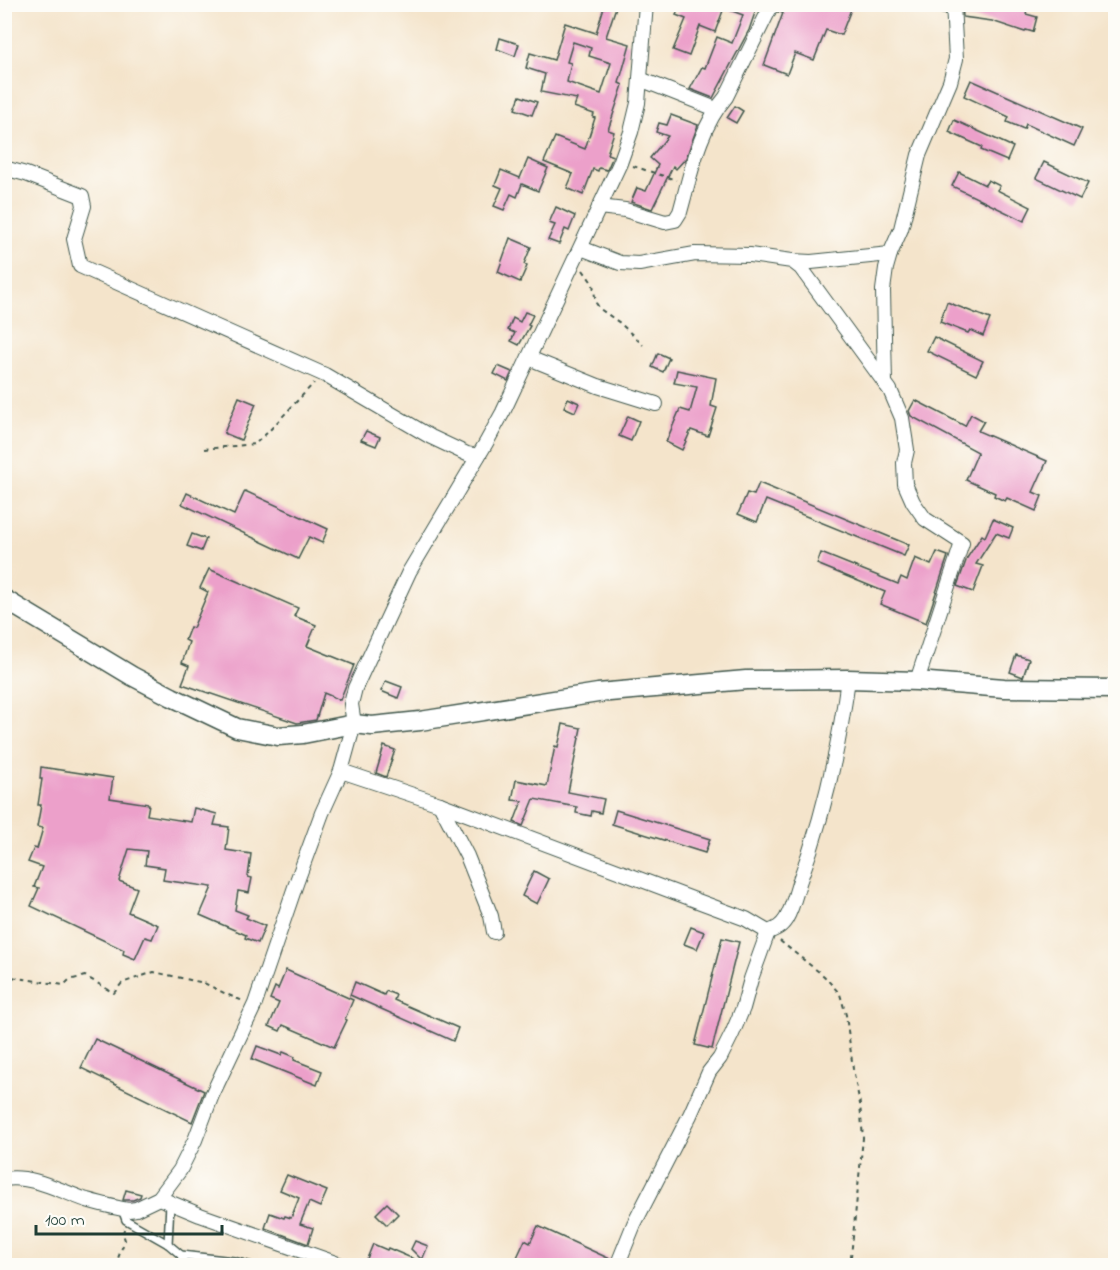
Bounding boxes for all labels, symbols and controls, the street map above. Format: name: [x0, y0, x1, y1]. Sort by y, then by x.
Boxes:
scale bar: [36, 1198, 222, 1236]
text: 100 m: [45, 1208, 85, 1234]

